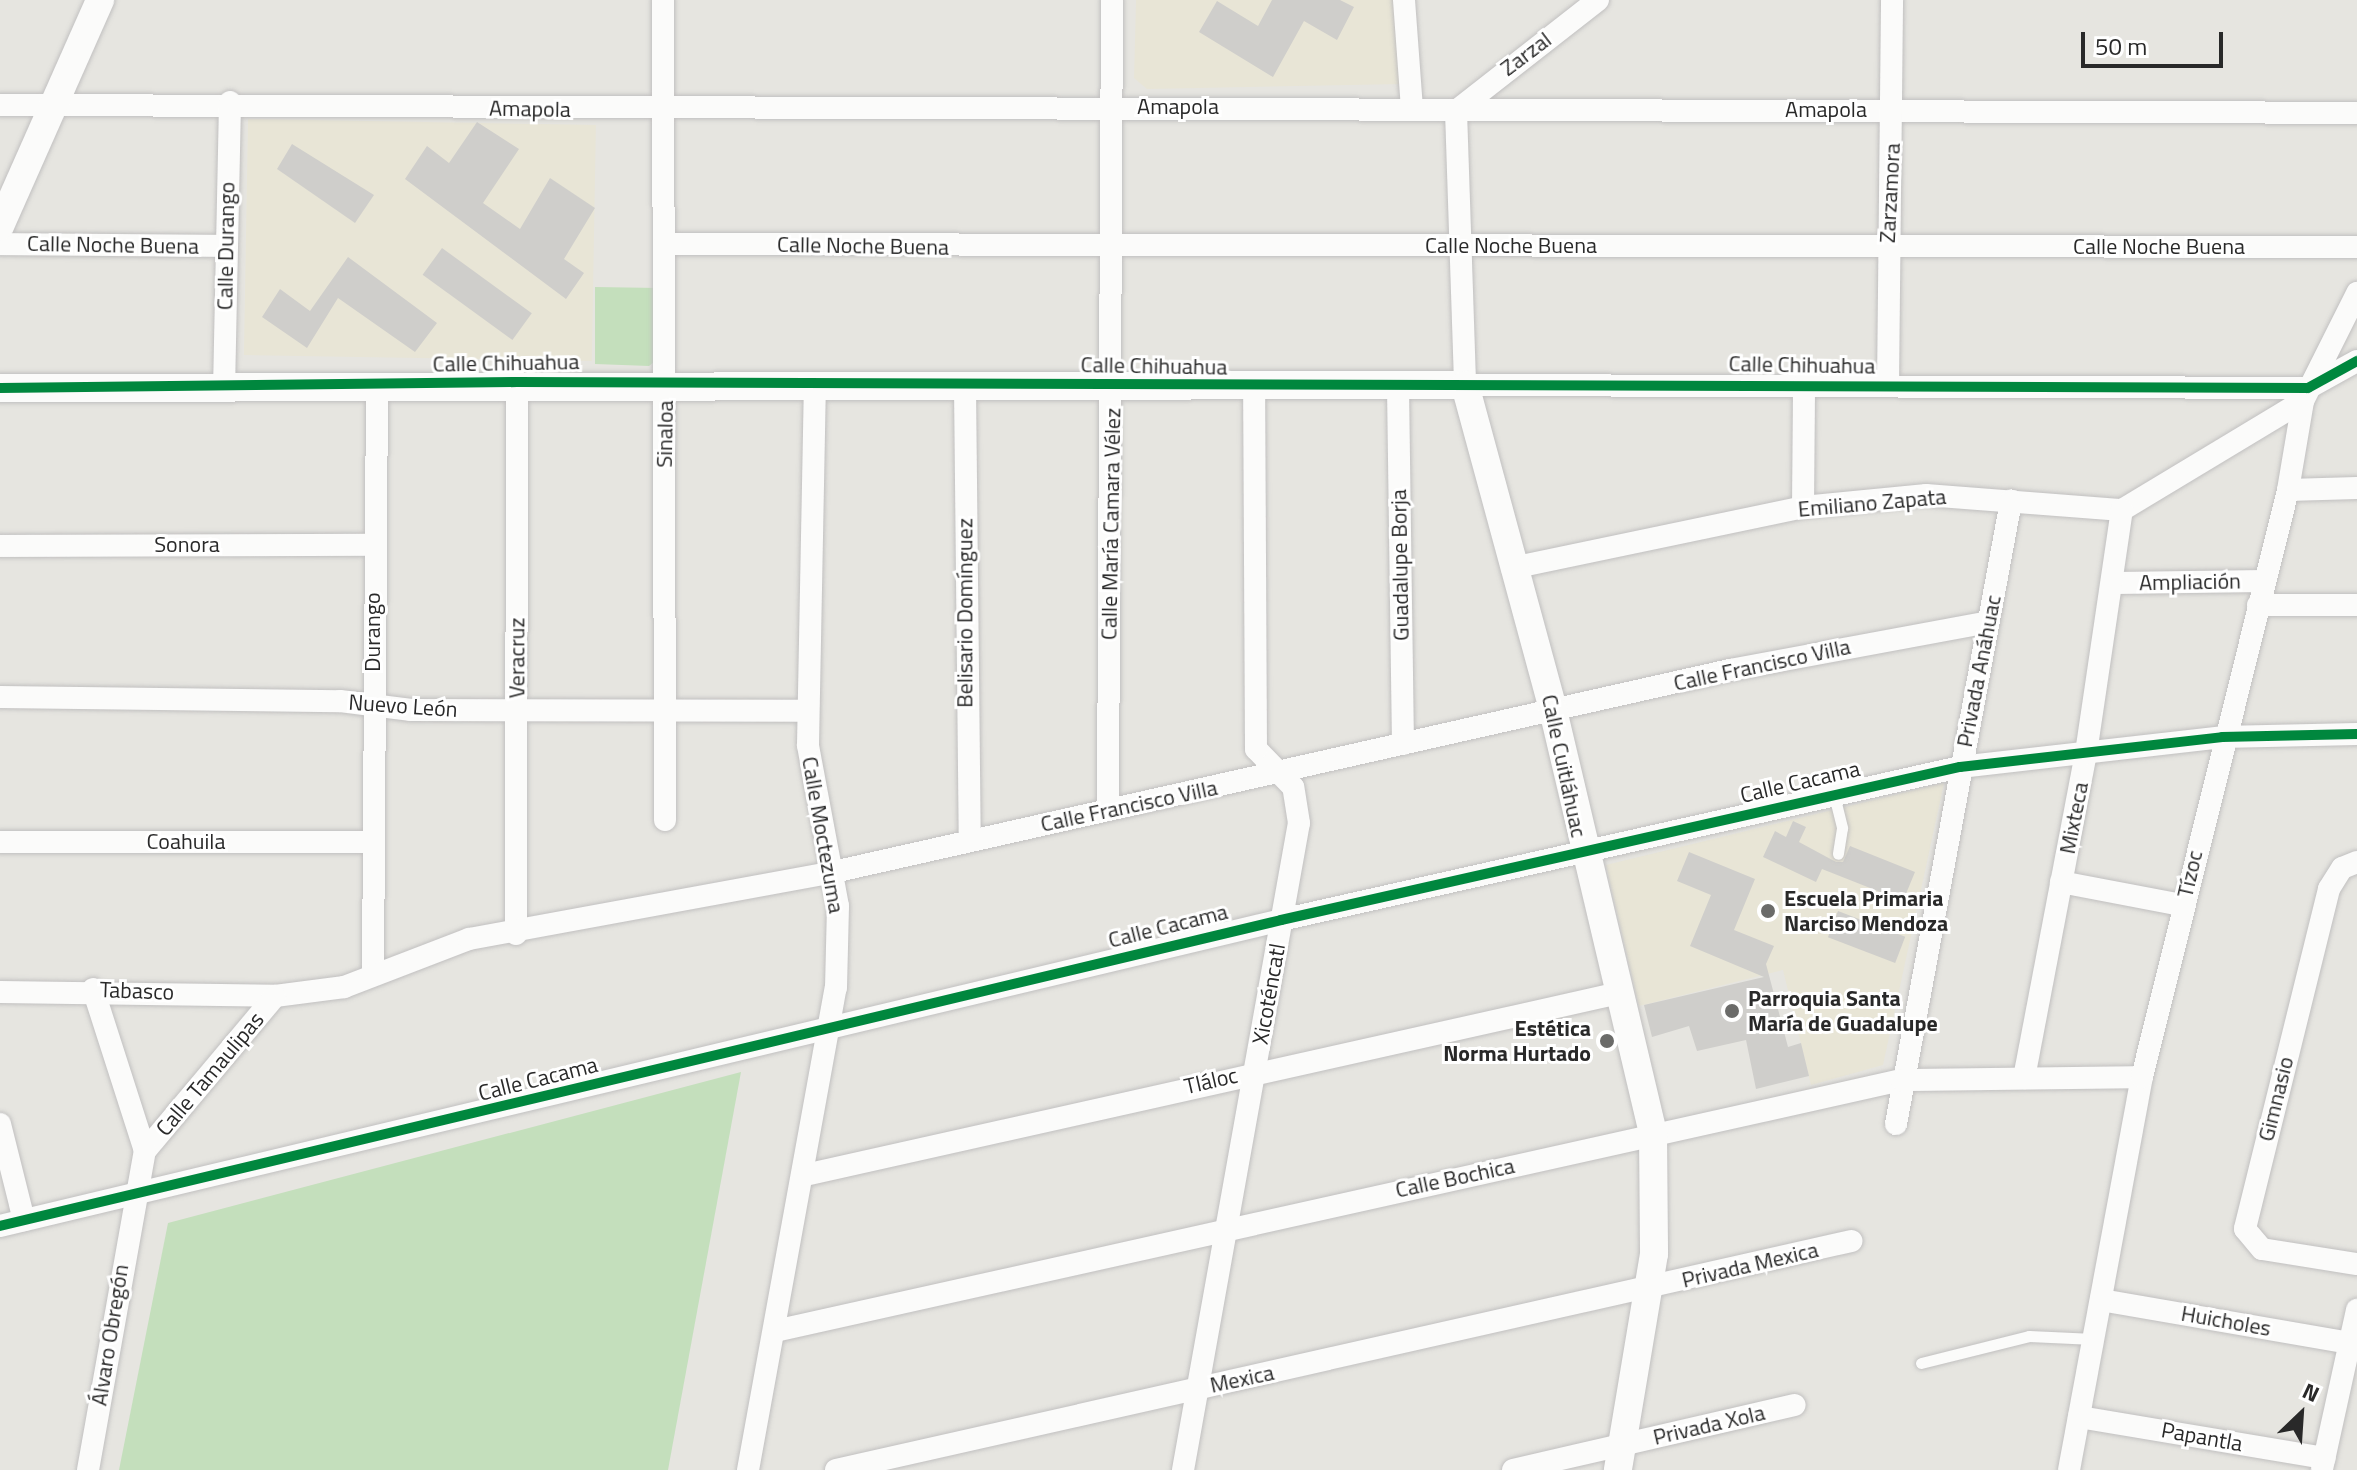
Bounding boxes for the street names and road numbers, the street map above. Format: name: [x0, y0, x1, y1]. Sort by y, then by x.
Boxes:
street label: Zarzal: [1495, 26, 1557, 82]
street label: Amapola: [1137, 94, 1219, 120]
street label: Amapola: [489, 95, 571, 123]
street label: Amapola: [1785, 97, 1867, 123]
street label: Zarzamora: [1874, 142, 1906, 244]
street label: Calle Durango: [212, 182, 240, 310]
street label: Calle Noche Buena: [27, 230, 199, 260]
street label: Calle Noche Buena: [777, 231, 949, 261]
street label: Calle Noche Buena: [1425, 233, 1597, 259]
street label: Calle Noche Buena: [2073, 234, 2245, 260]
street label: Calle Chihuahua: [432, 349, 580, 377]
street label: Calle Chihuahua: [1728, 351, 1876, 379]
street label: Calle Chihuahua: [1080, 352, 1228, 380]
street label: Sinaloa: [651, 400, 679, 468]
street label: Calle María Camara Vélez: [1096, 408, 1126, 640]
street label: Emiliano Zapata: [1797, 483, 1947, 523]
street label: Guadalupe Borja: [1385, 489, 1415, 641]
street label: Belisario Domínguez: [952, 518, 978, 708]
street label: Sonora: [154, 532, 220, 558]
street label: Ampliación: [2139, 568, 2241, 596]
street label: Durango: [360, 592, 386, 672]
street label: Privada Anáhuac: [1951, 593, 2007, 749]
street label: Veracruz: [504, 618, 530, 698]
street label: Calle Francisco Villa: [1671, 633, 1853, 697]
street label: Nuevo León: [348, 689, 458, 723]
street label: Calle Cuitláhuac: [1536, 692, 1592, 840]
street label: Calle Moctezuma: [796, 755, 850, 915]
street label: Calle Cacama: [1738, 755, 1862, 809]
street label: Calle Francisco Villa: [1038, 774, 1220, 838]
street label: Mixteca: [2054, 780, 2094, 856]
street label: Coahuila: [147, 829, 225, 855]
street label: Tízoc: [2172, 848, 2208, 900]
street label: Calle Cacama: [1106, 898, 1230, 954]
street label: Xicoténcatl: [1247, 941, 1291, 1047]
street label: Tabasco: [99, 977, 175, 1005]
street label: Calle Tamaulipas: [151, 1007, 269, 1141]
street label: Calle Cacama: [476, 1051, 600, 1107]
street label: Gimnasio: [2253, 1054, 2299, 1144]
street label: Tláloc: [1182, 1062, 1240, 1100]
street label: Calle Bochica: [1393, 1152, 1517, 1204]
street label: Privada Mexica: [1679, 1236, 1821, 1294]
street label: Álvaro Obregón: [86, 1262, 134, 1408]
street label: Huicholes: [2179, 1300, 2273, 1342]
street label: Mexica: [1208, 1359, 1276, 1399]
street label: Privada Xola: [1651, 1399, 1767, 1451]
street label: Papantla: [2159, 1417, 2245, 1457]

